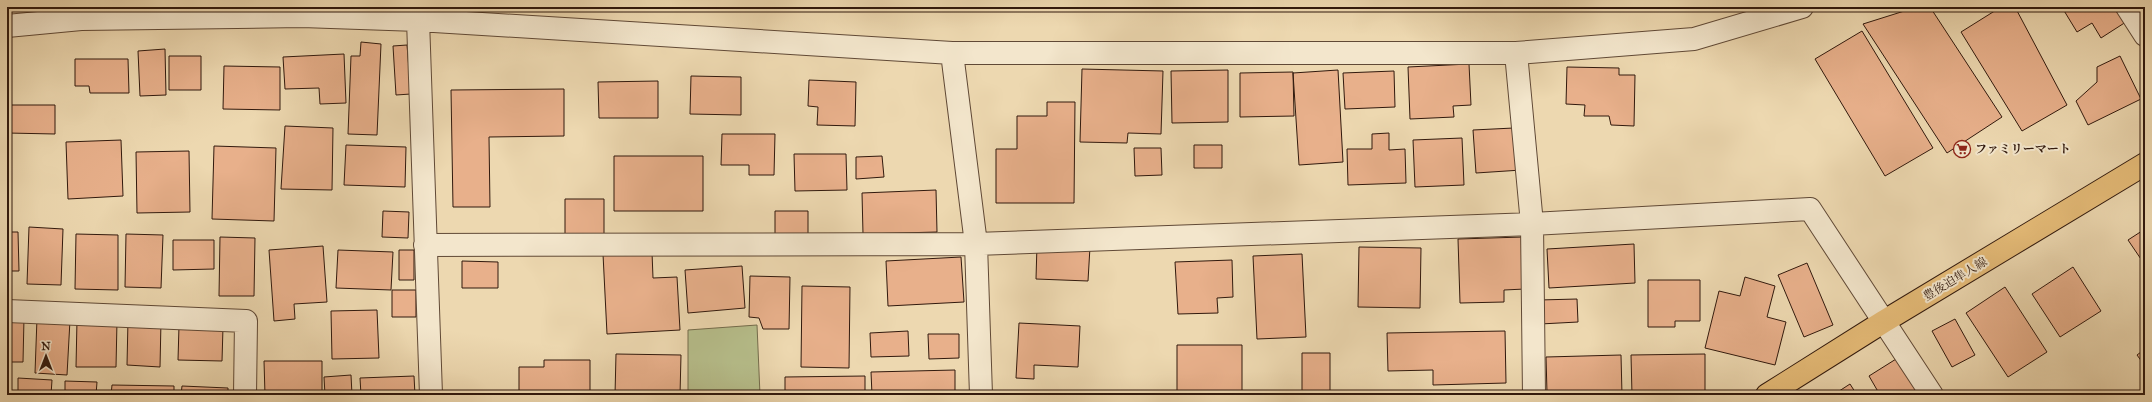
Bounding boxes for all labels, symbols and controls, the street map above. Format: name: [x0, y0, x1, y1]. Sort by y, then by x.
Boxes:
supermarket icon: ファミリーマート: [1952, 139, 1972, 159]
place label: ファミリーマート: [1975, 142, 2071, 156]
street label: 豊後迫隼人線: [1921, 254, 1989, 304]
north arrow: [26, 336, 66, 376]
text: N: [41, 340, 51, 353]

